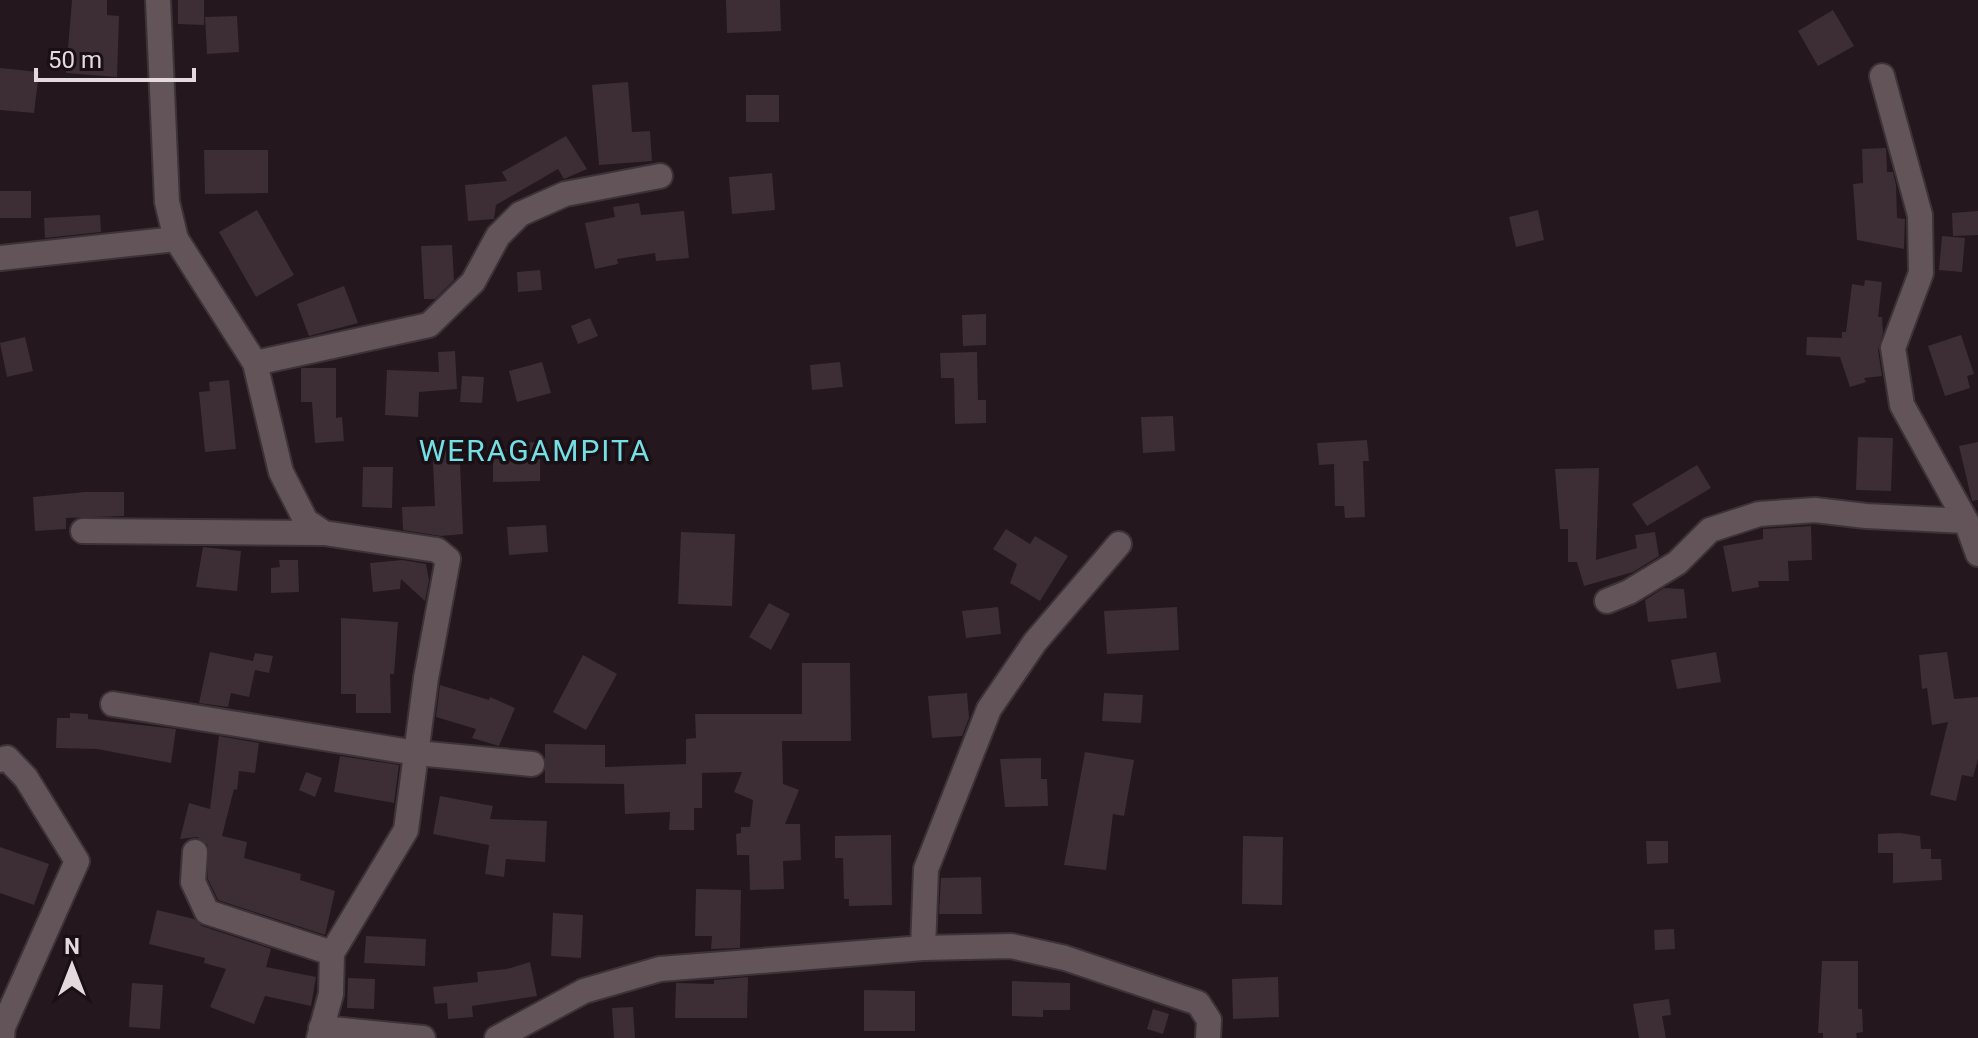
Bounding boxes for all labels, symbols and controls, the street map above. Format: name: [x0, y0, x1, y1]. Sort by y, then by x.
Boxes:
scale bar: [36, 32, 194, 82]
text: 50 m: [48, 46, 102, 74]
district label: WERAGAMPITA: [419, 433, 651, 468]
north arrow: [32, 926, 112, 1006]
text: N: [64, 934, 80, 959]

